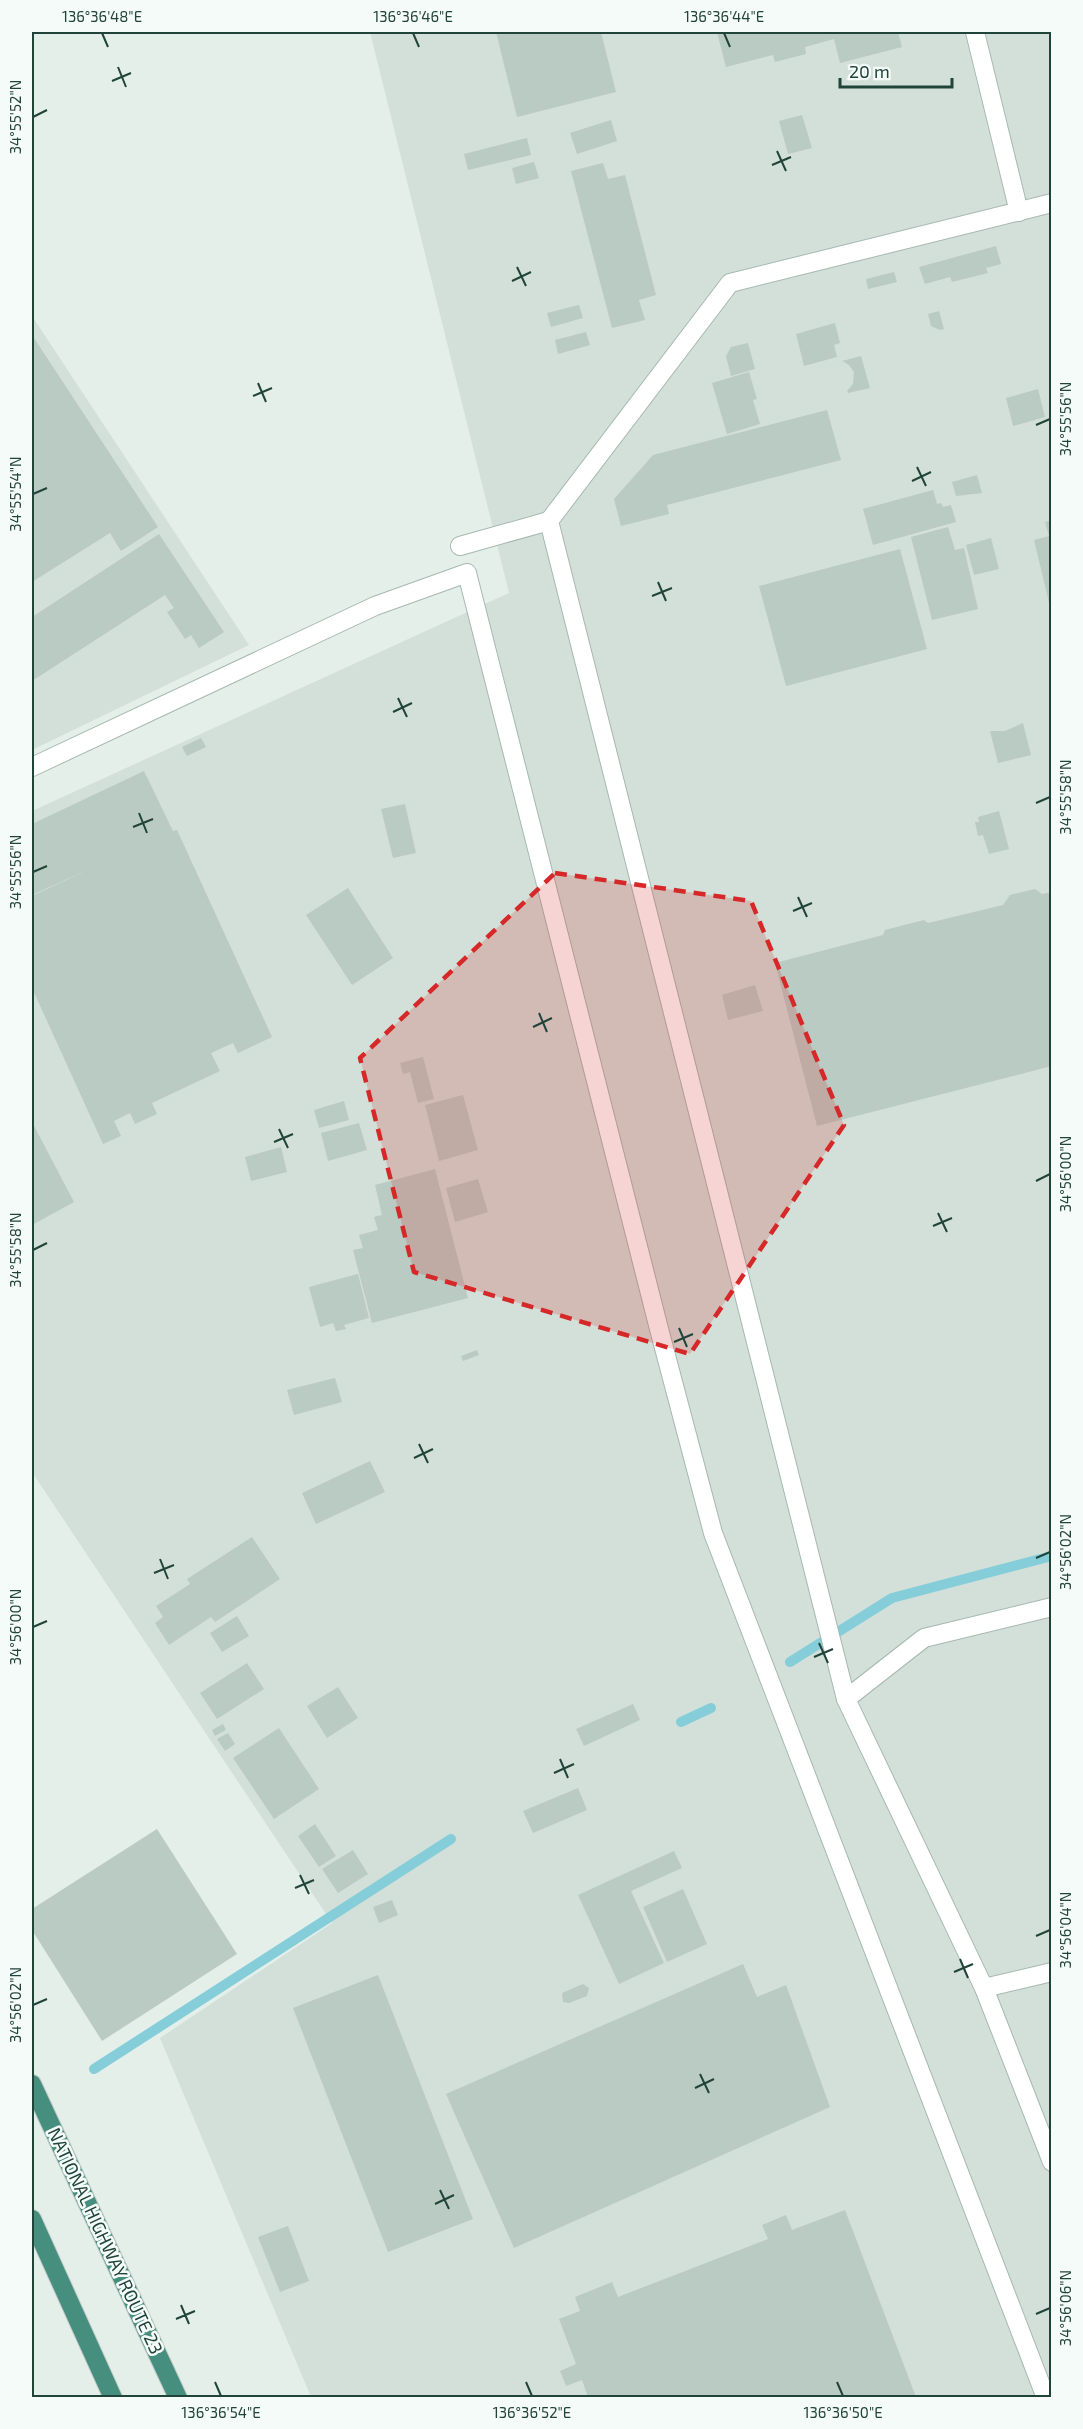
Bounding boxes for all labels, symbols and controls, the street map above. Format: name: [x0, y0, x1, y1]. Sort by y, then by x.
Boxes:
text: 136°36'48"E: [62, 7, 142, 25]
text: 136°36'46"E: [373, 7, 453, 25]
text: 136°36'44"E: [684, 7, 764, 25]
scale bar: [840, 51, 952, 89]
text: 20 m: [849, 60, 890, 82]
text: 34°55'52"N: [6, 80, 24, 154]
text: 34°55'56"N: [1056, 382, 1074, 456]
text: 34°55'54"N: [6, 456, 24, 532]
text: 34°55'58"N: [1056, 759, 1074, 835]
text: 34°55'56"N: [6, 835, 24, 909]
text: 34°56'00"N: [1056, 1136, 1074, 1212]
text: 34°55'58"N: [6, 1212, 24, 1288]
text: 34°56'02"N: [1056, 1514, 1074, 1590]
text: 34°56'00"N: [6, 1589, 24, 1665]
text: 34°56'04"N: [1056, 1892, 1074, 1968]
text: 34°56'02"N: [6, 1967, 24, 2043]
street label: NATIONAL HIGHWAY ROUTE 23: [44, 2124, 168, 2357]
text: 34°56'06"N: [1056, 2270, 1074, 2346]
text: 136°36'54"E: [181, 2403, 261, 2421]
text: 136°36'52"E: [493, 2403, 571, 2421]
text: 136°36'50"E: [803, 2403, 883, 2421]

